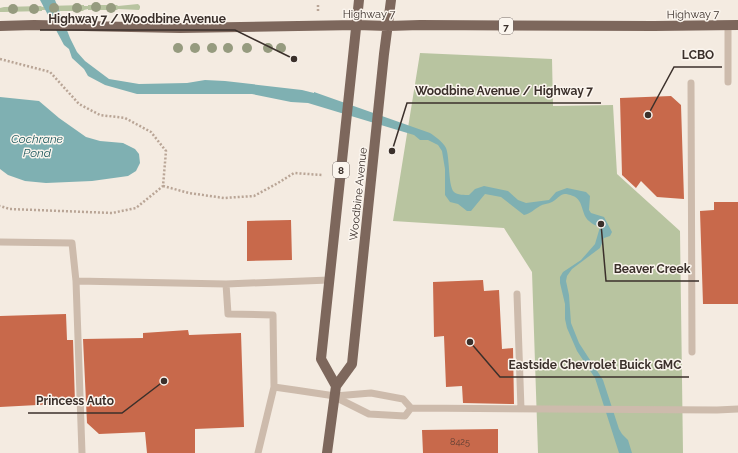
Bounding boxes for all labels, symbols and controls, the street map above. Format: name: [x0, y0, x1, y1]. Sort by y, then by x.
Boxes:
callout: Highway 7 / Woodbine Avenue: [40, 6, 235, 30]
street label: Highway 7: [343, 8, 395, 21]
street label: Highway 7: [667, 8, 720, 21]
text: Highway 7 / Woodbine Avenue: [48, 12, 226, 26]
road number: 7: [499, 18, 513, 34]
callout: LCBO: [674, 43, 722, 67]
text: LCBO: [682, 48, 714, 62]
callout: Woodbine Avenue / Highway 7: [407, 79, 601, 103]
text: Woodbine Avenue / Highway 7: [415, 84, 593, 98]
water label: Cochrane Pond: [11, 132, 64, 160]
street label: Woodbine Avenue: [347, 146, 370, 241]
road number: 8: [333, 162, 349, 178]
callout: Beaver Creek: [606, 257, 699, 281]
text: Beaver Creek: [614, 262, 691, 276]
callout: Eastside Chevrolet Buick GMC: [500, 353, 689, 377]
text: Eastside Chevrolet Buick GMC: [508, 358, 682, 372]
callout: Princess Auto: [28, 389, 122, 413]
text: Princess Auto: [36, 394, 114, 408]
house number: 8425: [450, 437, 470, 447]

